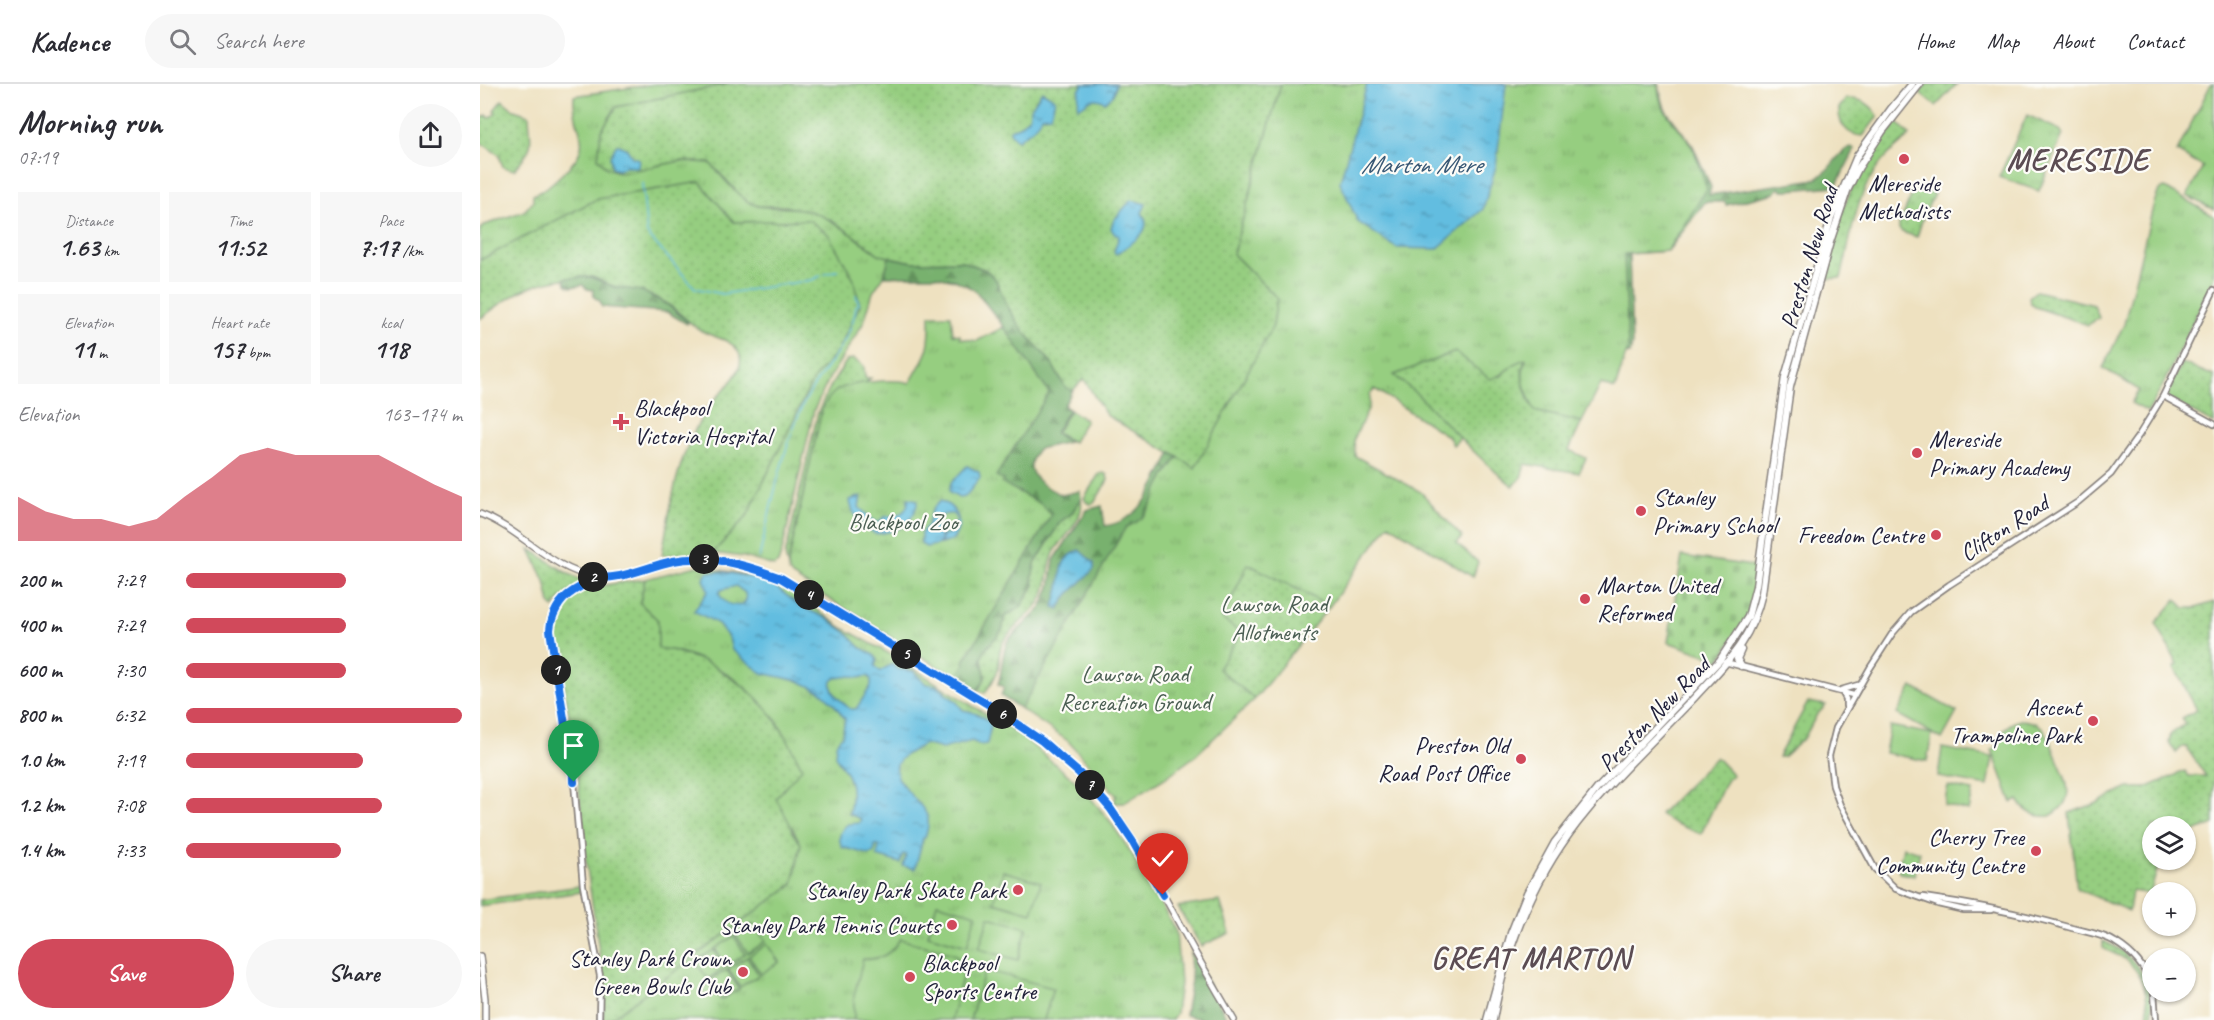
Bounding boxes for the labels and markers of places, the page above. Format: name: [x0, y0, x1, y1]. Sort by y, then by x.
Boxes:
marker: Mereside Methodists: [1897, 152, 1911, 166]
place label: Mereside Methodists: [1859, 168, 1951, 226]
place label: Blackpool Victoria Hospital: [634, 393, 775, 451]
marker: Blackpool Victoria Hospital: [612, 413, 630, 431]
place label: Mereside Primary Academy: [1929, 424, 2071, 482]
marker: Mereside Primary Academy: [1910, 446, 1924, 460]
place label: Stanley Primary School: [1653, 482, 1780, 540]
marker: Stanley Primary School: [1634, 504, 1648, 518]
place label: Freedom Centre: [1798, 520, 1926, 550]
marker: Freedom Centre: [1929, 528, 1943, 542]
pin: 3: [689, 544, 719, 574]
pin: 2: [578, 562, 608, 592]
place label: Marton United Reformed: [1597, 570, 1722, 628]
pin: 4: [794, 580, 824, 610]
marker: Marton United Reformed: [1578, 592, 1592, 606]
pin: 5: [891, 639, 921, 669]
pin: 1: [541, 655, 571, 685]
place label: Ascent Trampoline Park: [1951, 692, 2083, 750]
pin: 6: [987, 699, 1017, 729]
marker: Ascent Trampoline Park: [2086, 714, 2100, 728]
pin: [548, 720, 599, 782]
place label: Preston Old Road Post Office: [1378, 730, 1513, 788]
marker: Preston Old Road Post Office: [1514, 752, 1528, 766]
pin: 7: [1075, 770, 1105, 800]
place label: Cherry Tree Community Centre: [1876, 822, 2026, 880]
pin: [1137, 833, 1188, 895]
marker: Cherry Tree Community Centre: [2029, 844, 2043, 858]
place label: Stanley Park Skate Park: [805, 875, 1008, 905]
marker: Stanley Park Skate Park: [1011, 883, 1025, 897]
place label: Stanley Park Tennis Courts: [719, 910, 942, 940]
marker: Stanley Park Tennis Courts: [945, 918, 959, 932]
place label: Stanley Park Crown Green Bowls Club: [569, 943, 733, 1001]
place label: Blackpool Sports Centre: [922, 948, 1038, 1006]
marker: Stanley Park Crown Green Bowls Club: [736, 965, 750, 979]
marker: Blackpool Sports Centre: [903, 970, 917, 984]

